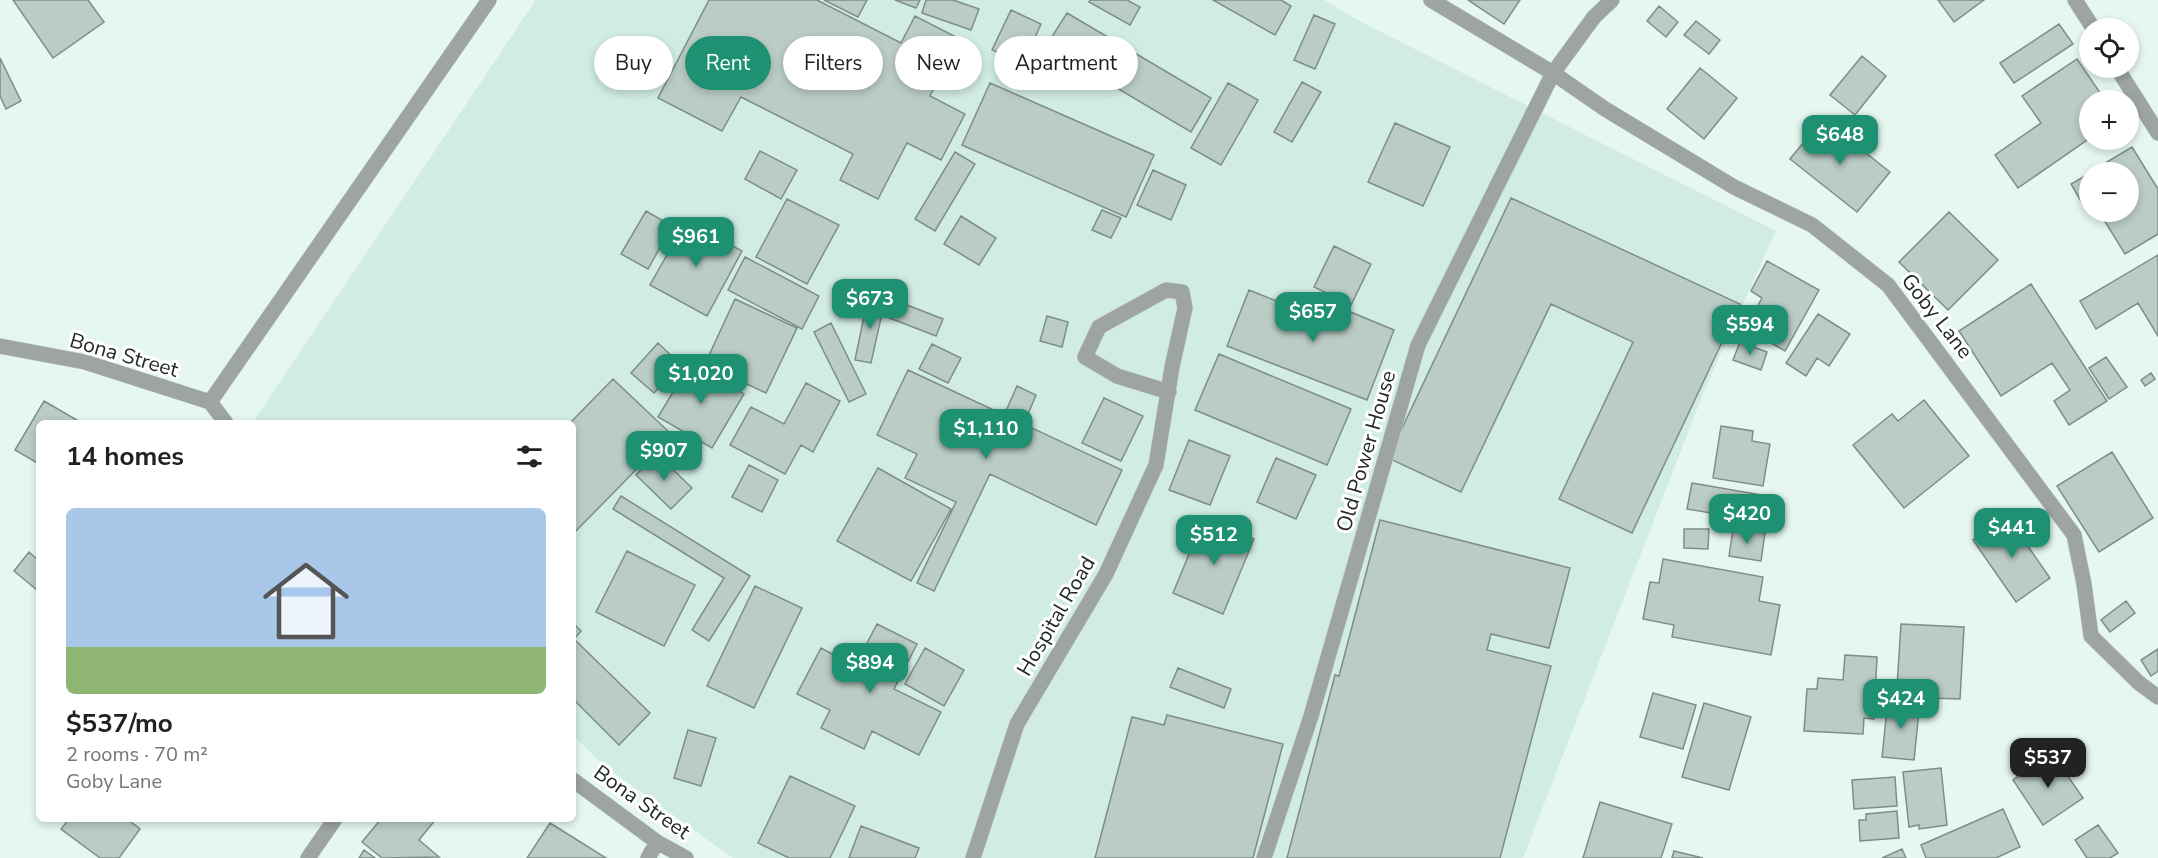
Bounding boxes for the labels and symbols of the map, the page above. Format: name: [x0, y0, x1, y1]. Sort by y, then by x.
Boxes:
pin: $648: [1804, 115, 1876, 166]
pin: $961: [660, 217, 732, 268]
street label: Goby Lane: [1895, 268, 1979, 364]
pin: $673: [834, 279, 906, 330]
pin: $657: [1277, 292, 1349, 343]
pin: $594: [1714, 305, 1786, 356]
street label: Bona Street: [66, 326, 182, 384]
pin: $1,020: [652, 354, 750, 405]
street label: Old Power House: [1330, 367, 1402, 535]
pin: $1,110: [937, 409, 1035, 460]
pin: $907: [628, 431, 700, 482]
pin: $420: [1711, 494, 1783, 545]
pin: $441: [1976, 508, 2048, 559]
pin: $512: [1178, 515, 1250, 566]
street label: Hospital Road: [1010, 551, 1102, 681]
pin: $894: [834, 643, 906, 694]
pin: $424: [1865, 679, 1937, 730]
pin: $537: [2012, 738, 2084, 789]
street label: Bona Street: [588, 759, 696, 846]

